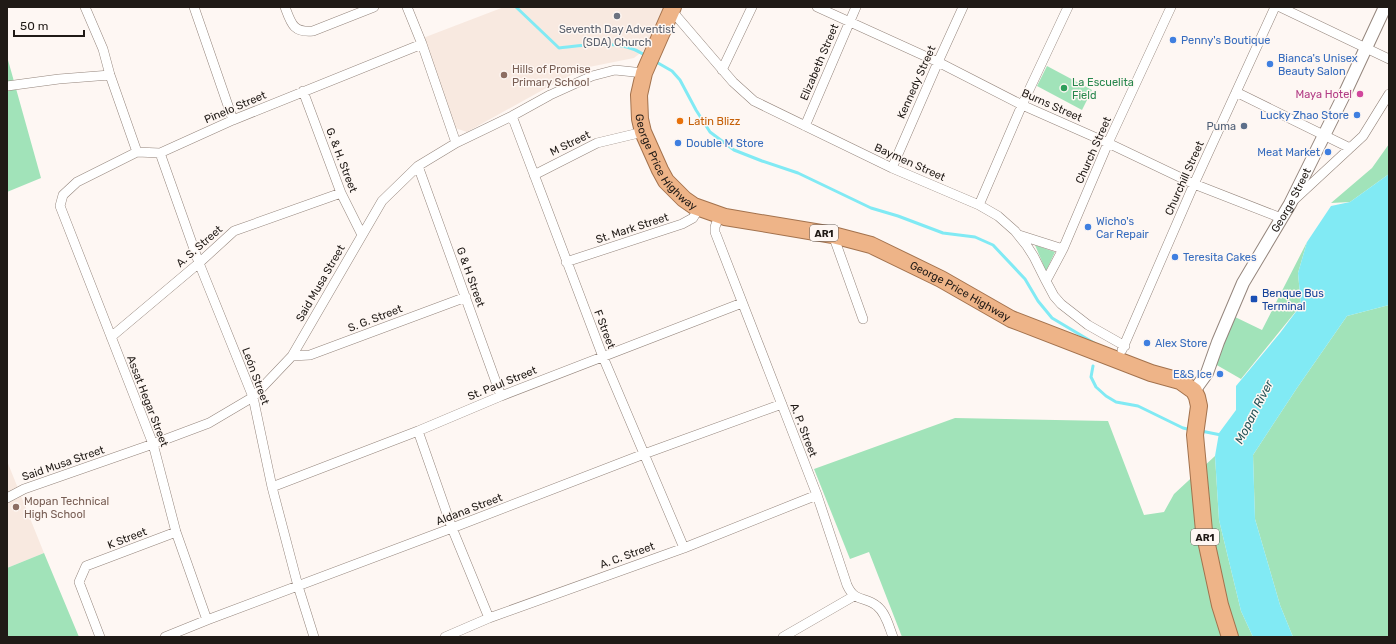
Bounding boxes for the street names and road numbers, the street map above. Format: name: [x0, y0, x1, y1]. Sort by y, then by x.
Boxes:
street label: Elizabeth Street: [797, 21, 842, 102]
street label: Kennedy Street: [895, 43, 939, 121]
street label: Burns Street: [1019, 86, 1085, 125]
street label: Pinelo Street: [202, 88, 269, 126]
street label: George Price Highway: [633, 114, 700, 213]
street label: Church Street: [1073, 114, 1114, 186]
street label: G. & H. Street: [323, 126, 360, 195]
street label: M Street: [548, 128, 593, 159]
street label: Churchill Street: [1162, 138, 1207, 217]
street label: Baymen Street: [872, 141, 948, 184]
street label: George Street: [1269, 165, 1314, 235]
street label: St. Mark Street: [594, 210, 671, 246]
street label: A. S. Street: [174, 222, 226, 270]
road number: AR1: [810, 225, 838, 241]
street label: Said Musa Street: [293, 242, 348, 324]
street label: G & H Street: [454, 245, 488, 310]
street label: George Price Highway: [908, 259, 1013, 324]
street label: S. G. Street: [346, 302, 405, 335]
street label: F Street: [591, 308, 618, 351]
street label: León Street: [239, 346, 272, 407]
street label: Assat Hegar Street: [124, 354, 171, 449]
street label: St. Paul Street: [466, 363, 539, 403]
street label: A. P. Street: [787, 402, 820, 459]
street label: Said Musa Street: [20, 443, 107, 484]
street label: Aldana Street: [434, 491, 505, 528]
street label: K Street: [106, 525, 149, 552]
road number: AR1: [1191, 529, 1219, 545]
street label: A. C. Street: [598, 539, 657, 571]

